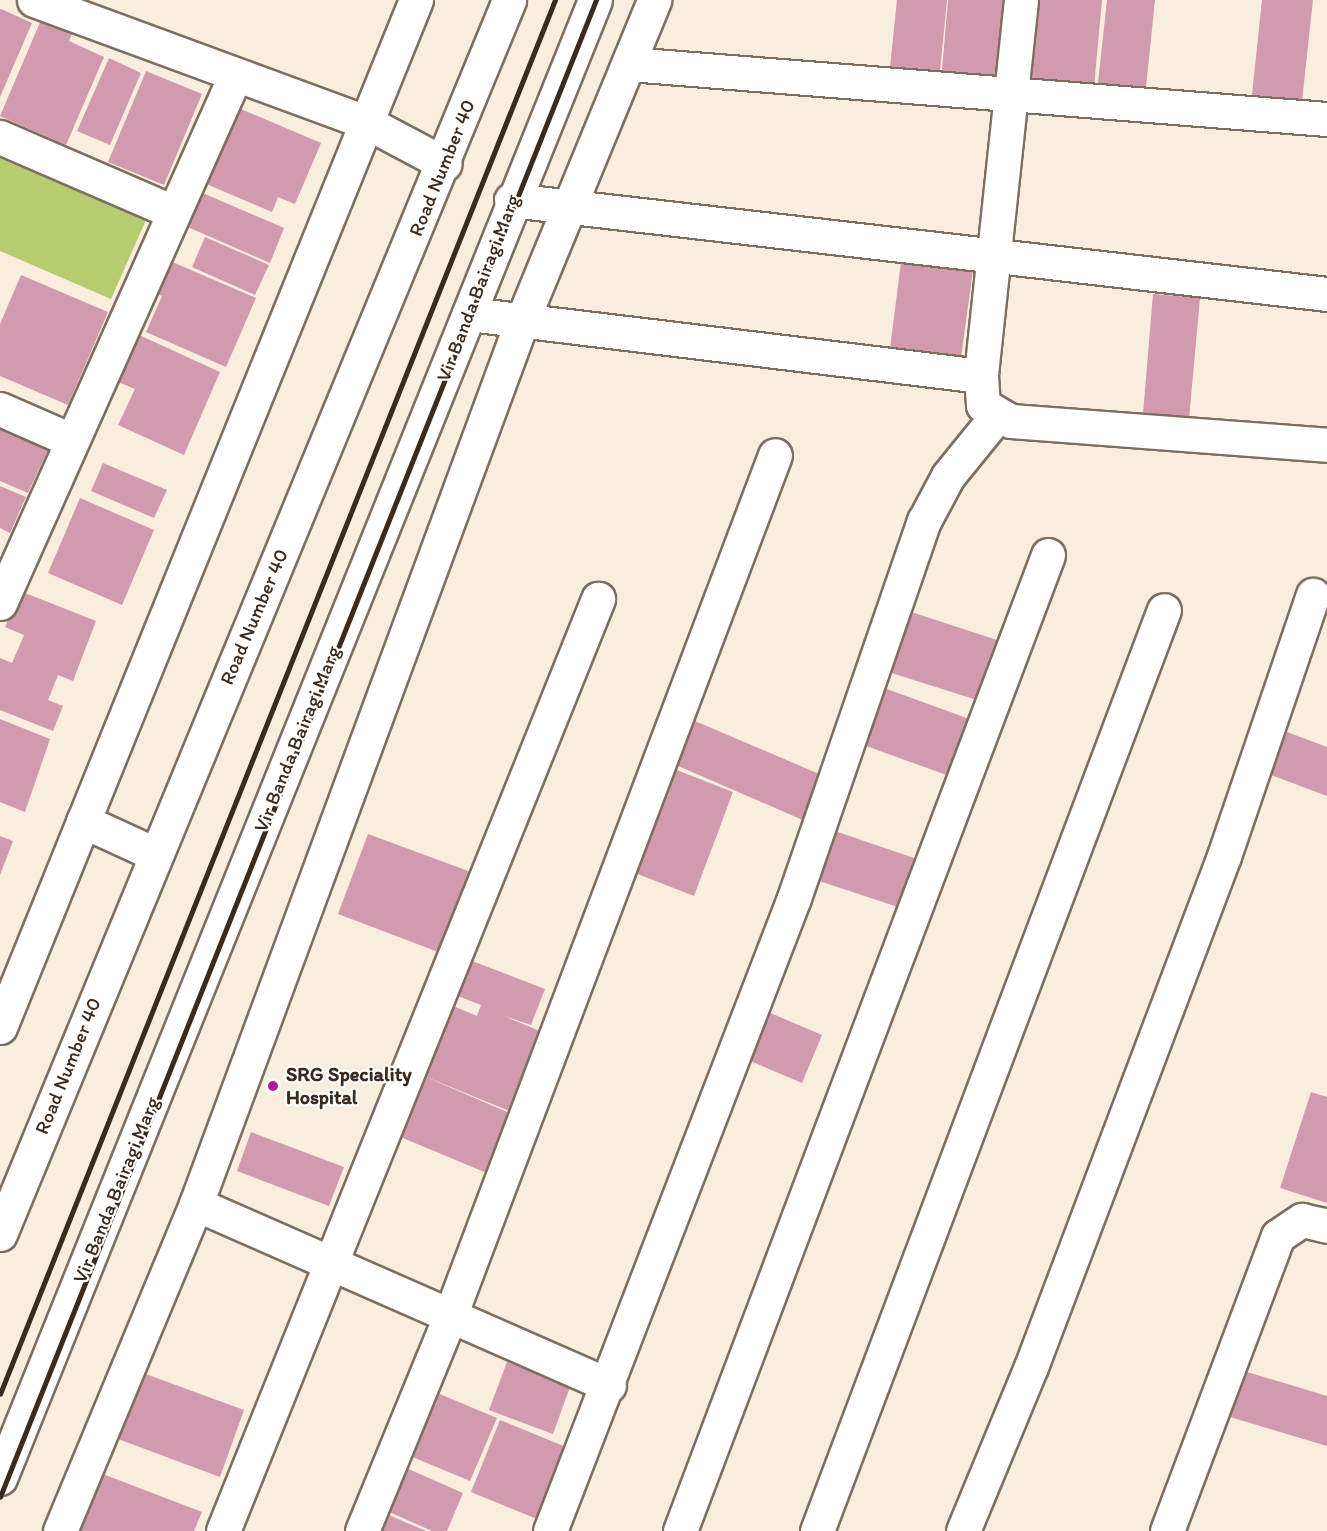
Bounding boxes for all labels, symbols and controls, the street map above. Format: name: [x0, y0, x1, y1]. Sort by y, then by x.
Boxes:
street label: Road Number 40: [404, 96, 480, 240]
street label: Vir Banda Bairagi Marg: [431, 190, 525, 386]
street label: Road Number 40: [215, 545, 293, 689]
street label: Vir Banda Bairagi Marg: [248, 642, 346, 836]
street label: Road Number 40: [30, 994, 106, 1138]
place label: SRG Speciality Hospital: [286, 1062, 412, 1109]
marker: SRG Speciality Hospital: [264, 1077, 282, 1095]
street label: Vir Banda Bairagi Marg: [67, 1093, 165, 1287]

